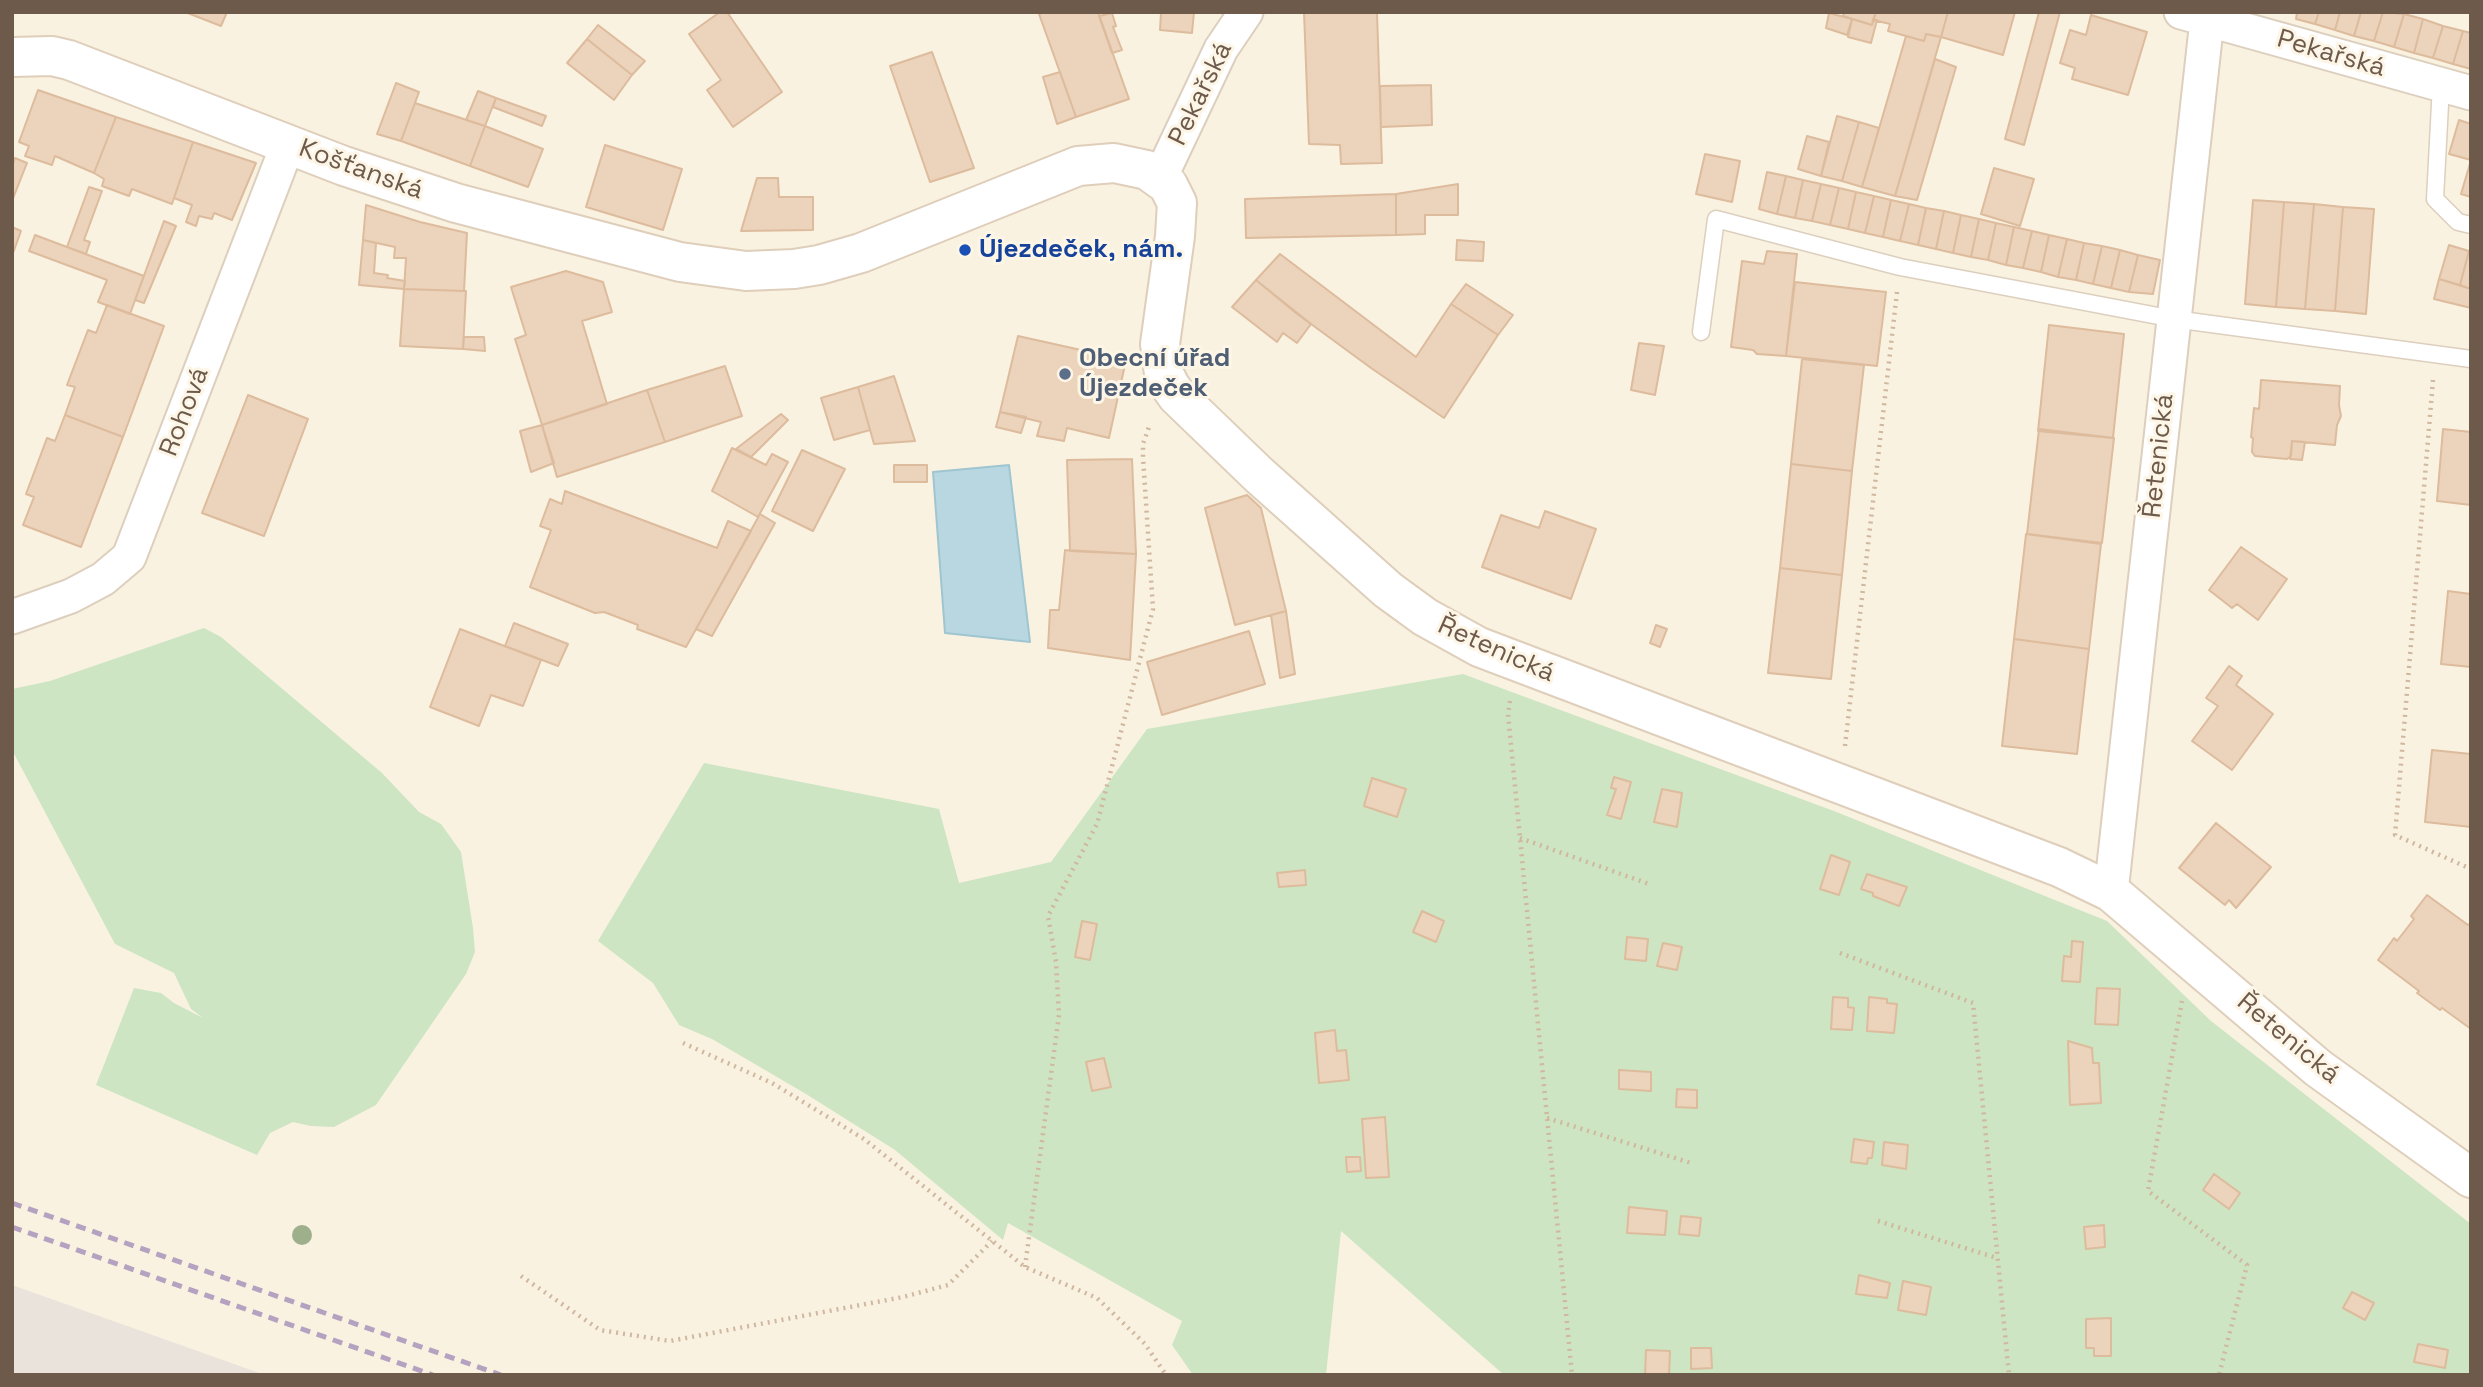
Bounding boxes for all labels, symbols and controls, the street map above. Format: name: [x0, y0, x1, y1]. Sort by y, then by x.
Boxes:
street label: Pekařská: [2273, 24, 2389, 84]
street label: Pekařská: [1163, 37, 1239, 151]
street label: Košťanská: [295, 133, 427, 207]
place label: Újezdeček, nám.: [979, 234, 1183, 266]
marker: Újezdeček, nám.: [957, 242, 973, 258]
place label: Obecní úřad Újezdeček: [1079, 343, 1230, 404]
street label: Rohová: [154, 363, 216, 461]
marker: Obecní úřad Újezdeček: [1057, 366, 1073, 382]
street label: Řetenická: [2137, 392, 2181, 520]
street label: Řetenická: [1433, 610, 1559, 690]
street label: Řetenická: [2230, 987, 2346, 1091]

